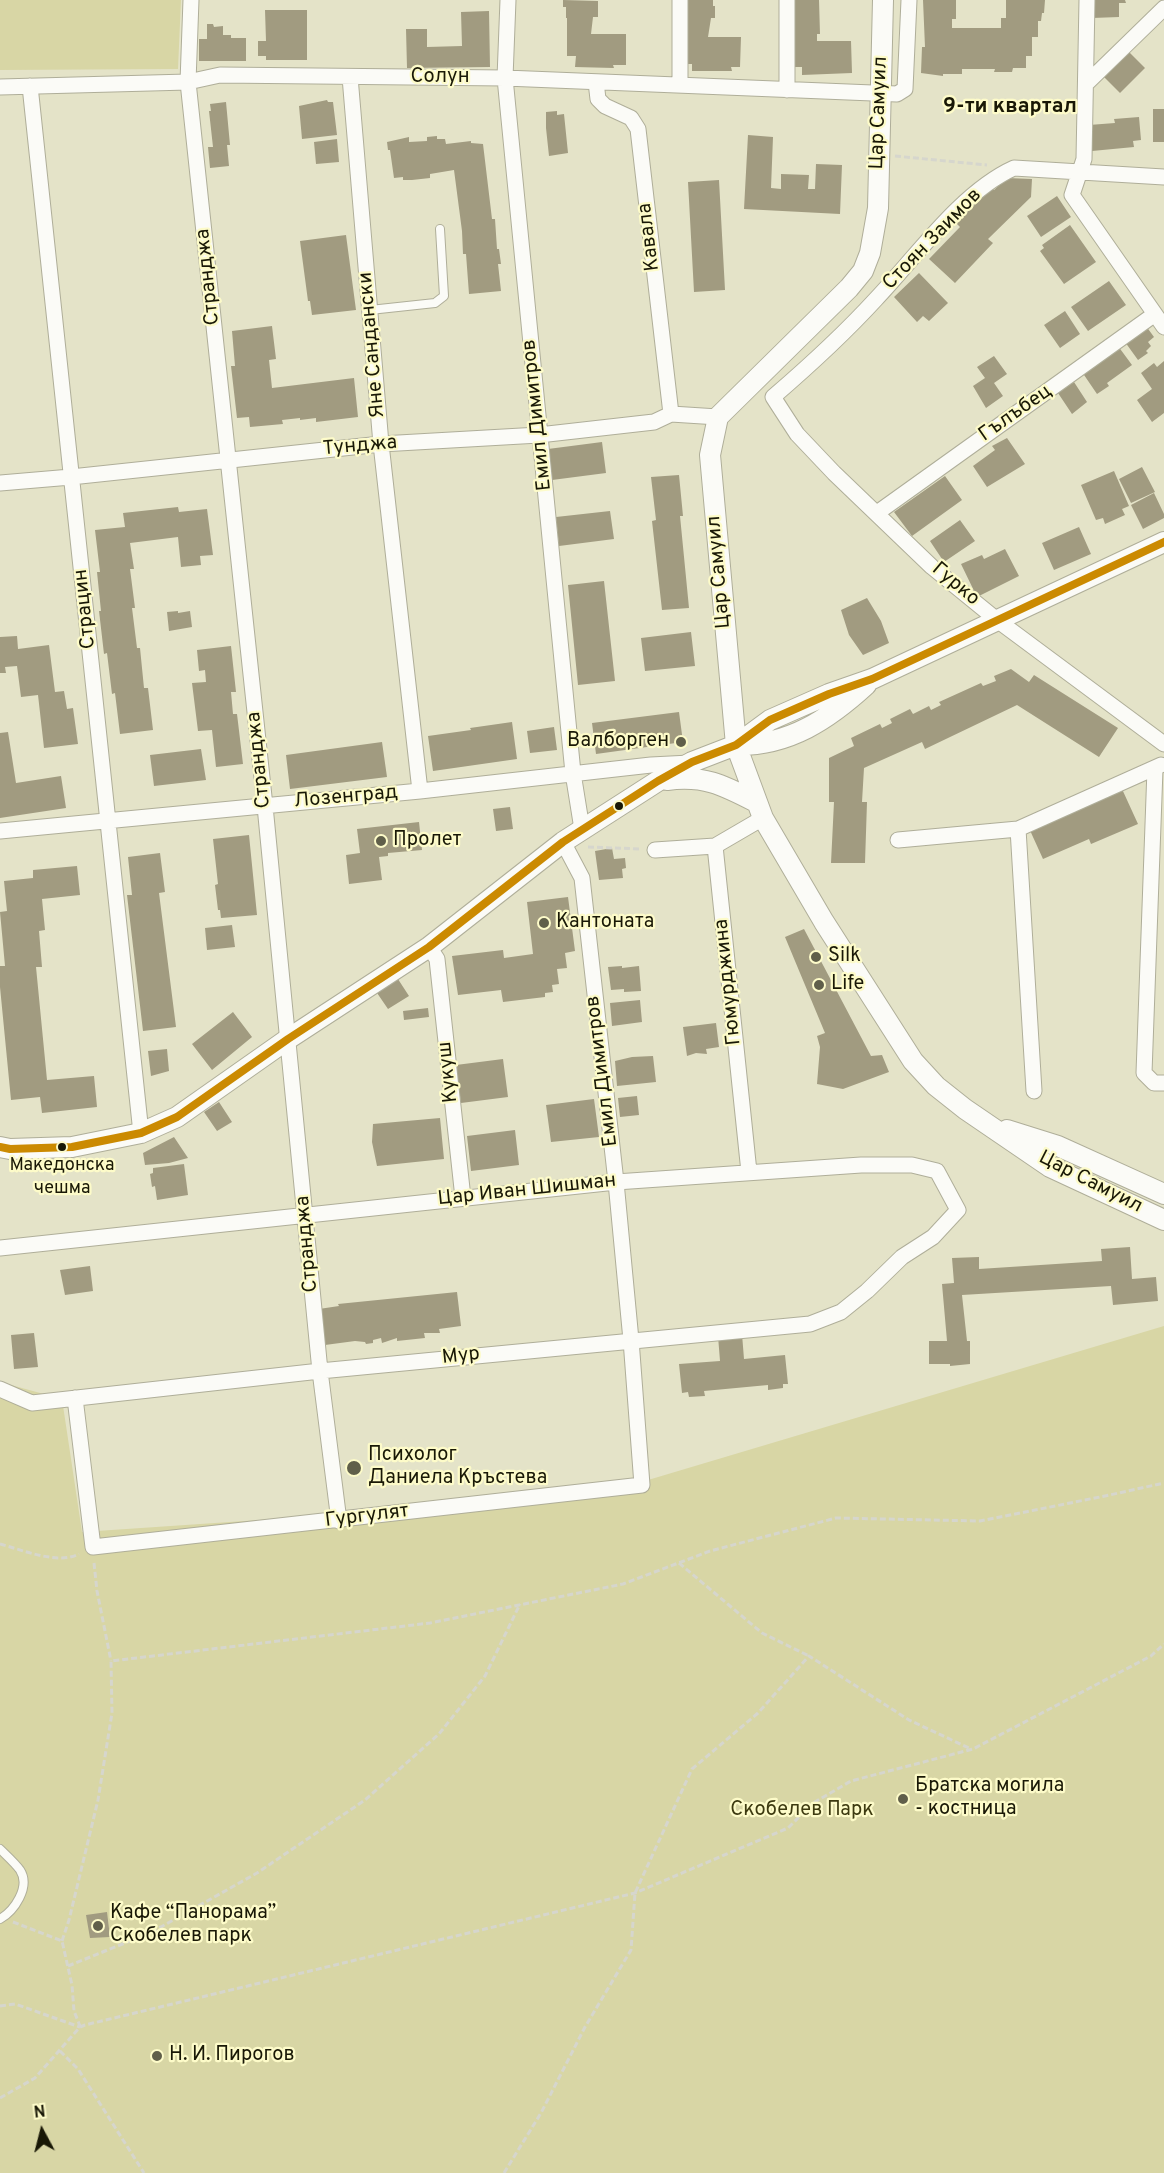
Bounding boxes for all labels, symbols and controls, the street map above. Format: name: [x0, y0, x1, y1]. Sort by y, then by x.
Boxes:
street label: Цар Самуил: [866, 56, 894, 170]
street label: Солун: [410, 66, 470, 90]
district label: 9-ти квартал: [943, 95, 1077, 121]
street label: Стоян Заимов: [879, 184, 987, 296]
street label: Кавала: [634, 201, 666, 273]
street label: Странджа: [192, 227, 226, 327]
street label: Яне Сандански: [355, 271, 391, 419]
street label: Емил Димитров: [518, 338, 558, 492]
street label: Гълъбец: [975, 380, 1057, 448]
street label: Тунджа: [322, 432, 398, 462]
street label: Цар Самуил: [703, 514, 737, 630]
street label: Гурко: [926, 558, 984, 612]
street label: Страцин: [70, 568, 102, 650]
street label: Странджа: [243, 710, 277, 810]
place label: Валборген: [567, 730, 669, 754]
marker: Валборген: [674, 735, 688, 749]
street label: Лозенград: [293, 781, 399, 815]
unlabelled marker: [613, 800, 625, 812]
place label: Пролет: [393, 829, 462, 853]
marker: Пролет: [374, 834, 388, 848]
place label: Кантоната: [556, 911, 654, 935]
marker: Кантоната: [537, 916, 551, 930]
street label: Гюмурджина: [710, 918, 748, 1046]
place label: Silk: [828, 945, 861, 969]
marker: Silk: [809, 950, 823, 964]
place label: Life: [831, 973, 864, 997]
marker: Life: [812, 978, 826, 992]
street label: Емил Димитров: [582, 994, 624, 1148]
street label: Кукуш: [434, 1040, 464, 1104]
marker: Македонска чешма: [56, 1141, 68, 1153]
street label: Цар Самуил: [1034, 1147, 1146, 1219]
place label: Македонска чешма: [9, 1155, 115, 1198]
street label: Цар Иван Шишман: [437, 1170, 617, 1212]
street label: Странджа: [292, 1195, 324, 1293]
street label: Мур: [441, 1343, 481, 1371]
place label: Психолог Даниела Кръстева: [368, 1444, 547, 1491]
marker: Психолог Даниела Кръстева: [345, 1459, 363, 1477]
street label: Гургулят: [324, 1500, 410, 1534]
place label: Братска могила - костница: [915, 1775, 1064, 1822]
marker: Братска могила - костница: [896, 1792, 910, 1806]
park label: Скобелев Парк: [730, 1799, 874, 1823]
place label: Кафе “Панорама” Скобелев парк: [110, 1902, 276, 1949]
marker: Кафе “Панорама” Скобелев парк: [91, 1919, 105, 1933]
place label: Н. И. Пирогов: [169, 2044, 295, 2068]
marker: Н. И. Пирогов: [150, 2049, 164, 2063]
north arrow: [12, 2101, 72, 2161]
text: N: [33, 2103, 47, 2124]

